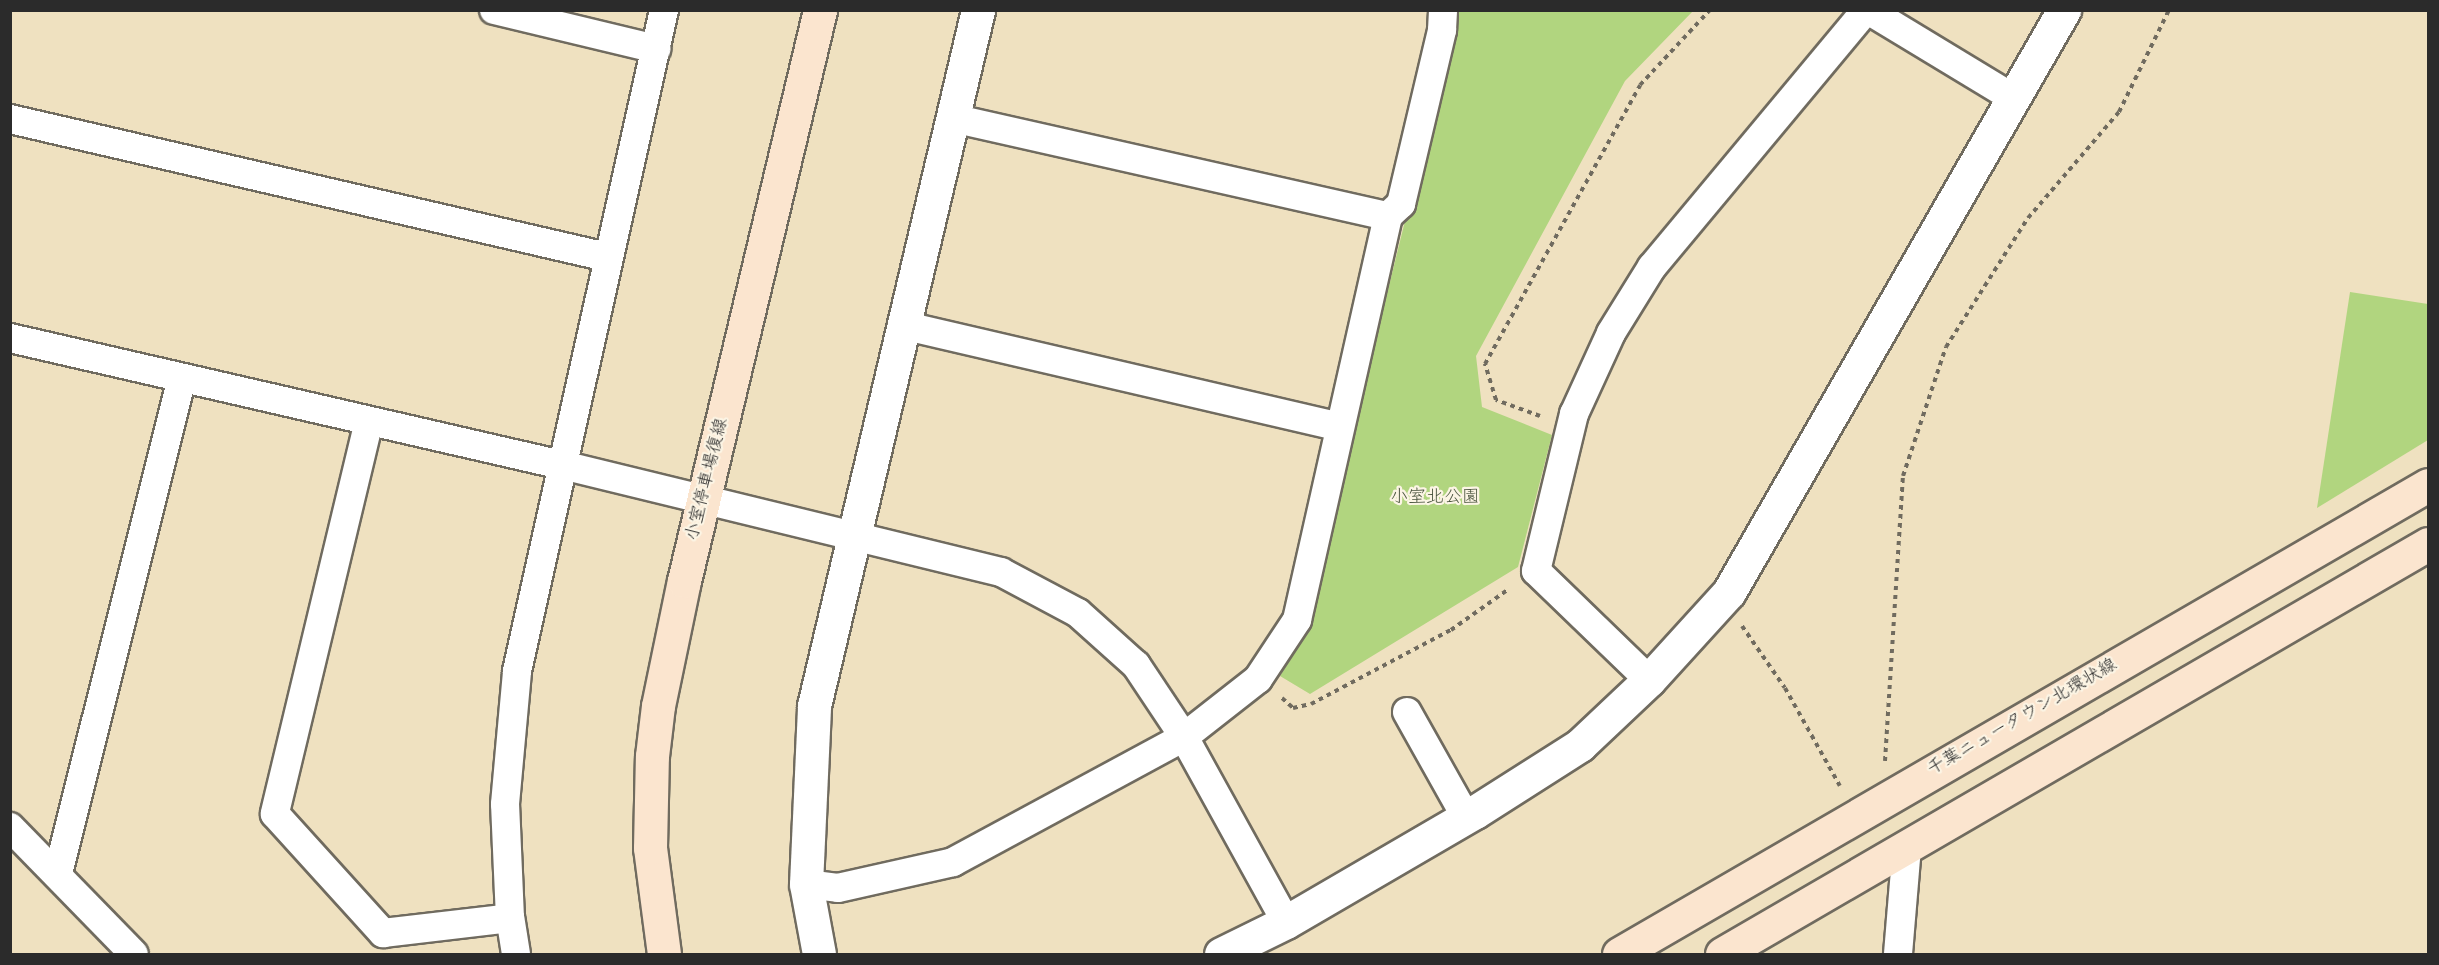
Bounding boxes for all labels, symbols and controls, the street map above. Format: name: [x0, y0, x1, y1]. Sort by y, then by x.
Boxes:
street label: 小室停車場復線: [683, 416, 735, 544]
park label: 小室北公園: [1390, 488, 1480, 510]
street label: 千葉ニュータウン北環状線: [1924, 656, 2122, 782]

